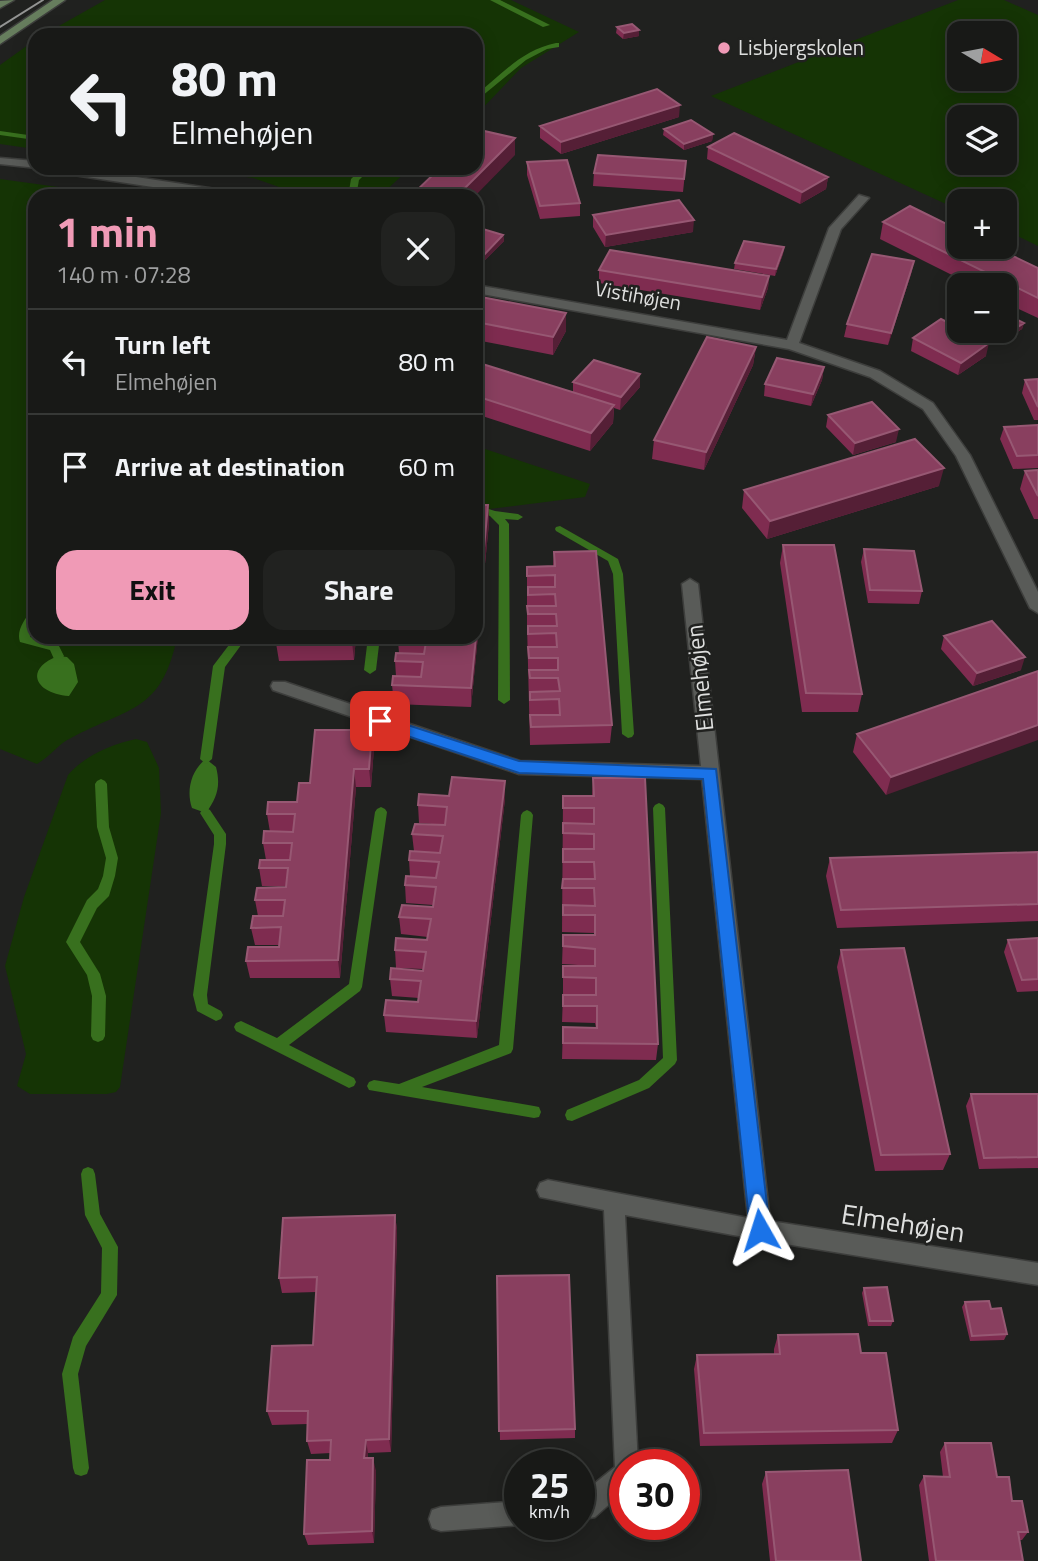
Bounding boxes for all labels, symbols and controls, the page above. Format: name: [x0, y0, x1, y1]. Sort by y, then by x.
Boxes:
north arrow: [947, 21, 1017, 91]
map controls: [947, 21, 1017, 343]
place label: Lisbjergskolen: [738, 31, 864, 63]
text: 80 m: [171, 40, 278, 115]
marker: Lisbjergskolen: [716, 40, 732, 56]
icon: left: [56, 56, 147, 147]
button: layers: [947, 105, 1017, 175]
text: Elmehøjen: [171, 108, 313, 156]
button: +: [947, 189, 1017, 259]
text: 1 min: [56, 199, 158, 263]
button: close: [381, 212, 455, 286]
text: 140 m · 07:28: [56, 257, 191, 292]
street label: Vistihøjen: [592, 272, 684, 318]
button: −: [947, 273, 1017, 343]
text: Turn left: [115, 325, 210, 364]
text: 80 m: [398, 342, 455, 381]
icon: left: [56, 343, 94, 381]
text: Elmehøjen: [115, 364, 217, 399]
text: Arrive at destination: [115, 447, 345, 486]
text: 60 m: [398, 447, 455, 486]
icon: arrive: [56, 448, 94, 486]
button: Exit: [56, 550, 249, 630]
button: Share: [263, 550, 455, 630]
street label: Elmehøjen: [676, 623, 722, 733]
pin: [350, 691, 410, 751]
icon: arrive: [361, 702, 399, 740]
street label: Elmehøjen: [838, 1192, 968, 1253]
position arrow: [723, 1193, 797, 1267]
speed limit sign: 30: [609, 1449, 700, 1540]
text: 25: [530, 1458, 569, 1512]
text: km/h: [529, 1498, 570, 1525]

